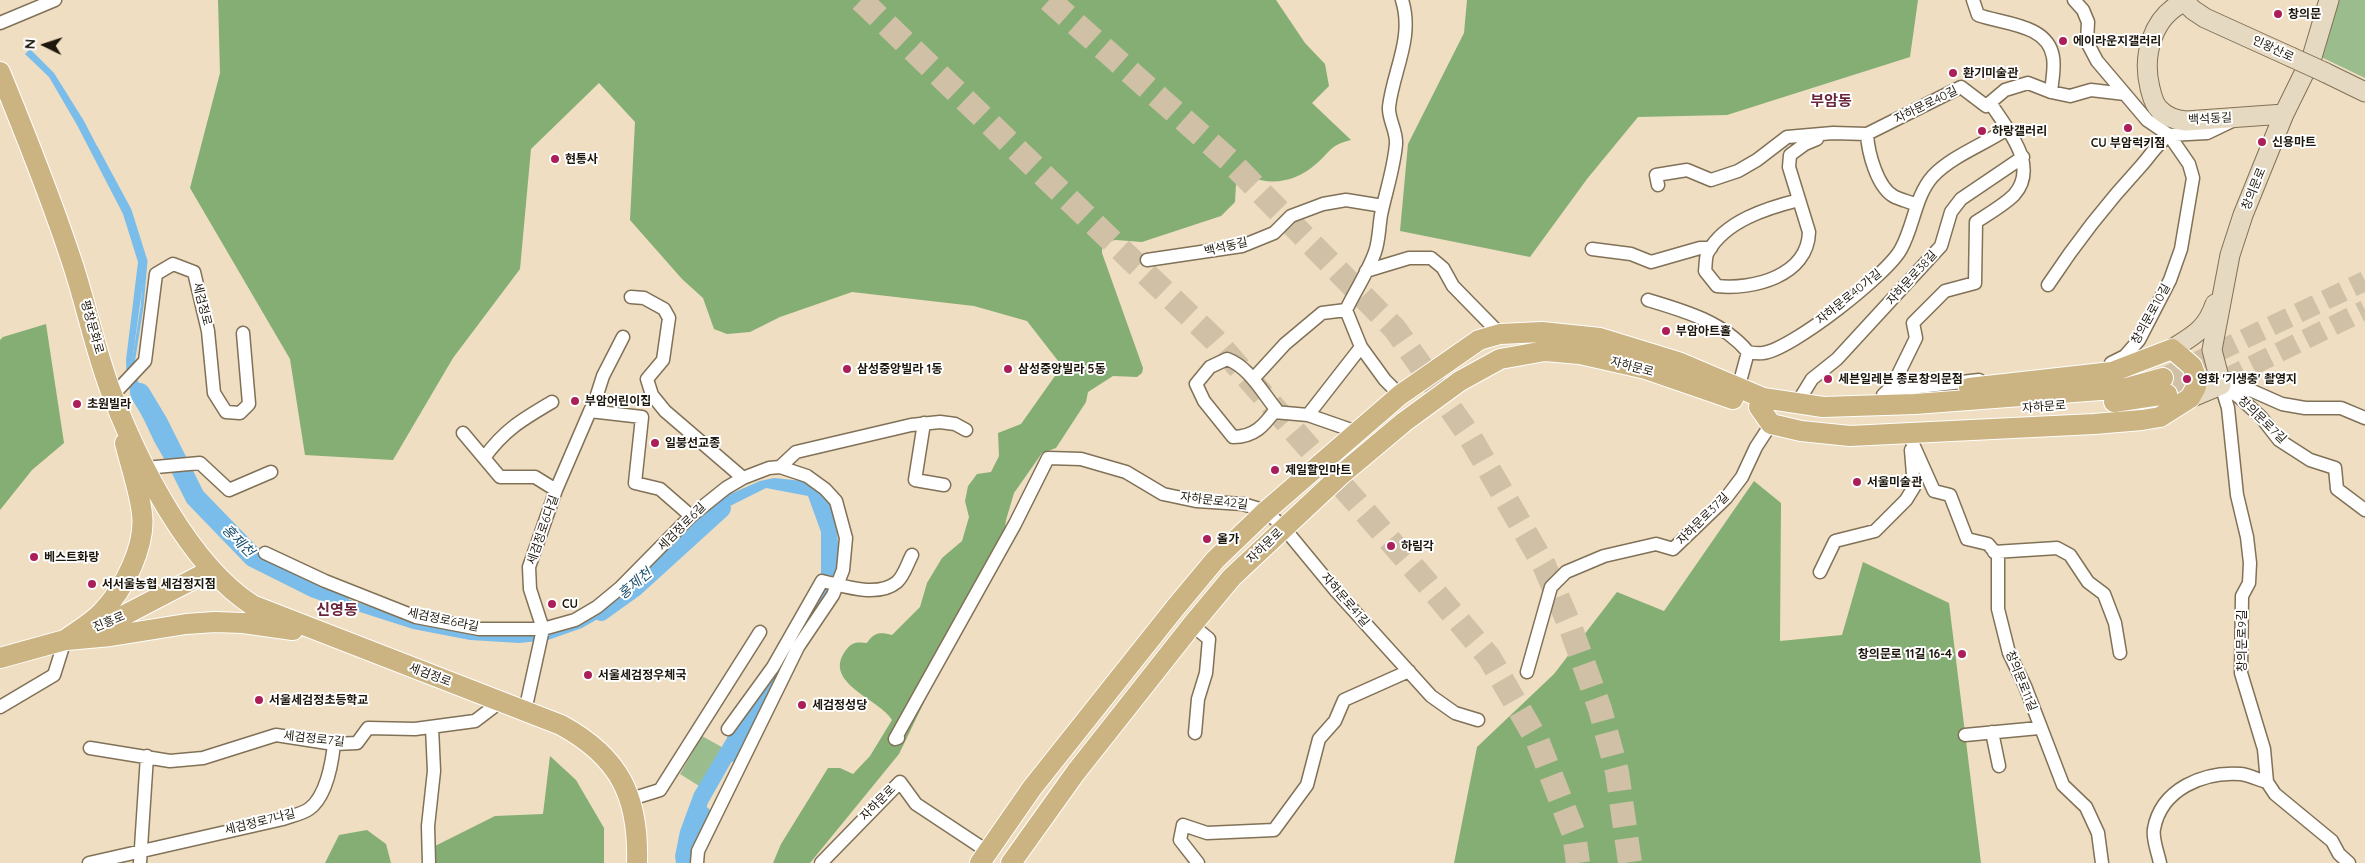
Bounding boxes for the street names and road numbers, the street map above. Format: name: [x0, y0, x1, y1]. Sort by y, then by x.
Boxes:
street label: 인왕산로: [2250, 33, 2296, 65]
street label: 자하문로40길: [1892, 83, 1960, 127]
street label: 백석동길: [2188, 111, 2232, 127]
street label: 창의문로: [2239, 166, 2269, 212]
street label: 백석동길: [1203, 235, 1249, 259]
street label: 자하문로38길: [1884, 248, 1940, 308]
street label: 자하문로40가길: [1813, 266, 1885, 328]
street label: 세검정로: [190, 281, 214, 327]
street label: 창의문로10길: [2129, 281, 2173, 347]
street label: 평창문화로: [77, 298, 107, 356]
street label: 자하문로: [1609, 354, 1655, 380]
street label: 창의문로7길: [2235, 394, 2289, 446]
street label: 자하문로: [2021, 398, 2067, 416]
street label: 자하문로42길: [1179, 490, 1249, 512]
street label: 자하문로37길: [1674, 490, 1732, 548]
street label: 세검정로6다길: [524, 493, 562, 567]
street label: 세검정로6길: [655, 500, 709, 554]
street label: 자하문로: [1244, 525, 1286, 567]
street label: 자하문로41길: [1318, 570, 1372, 630]
street label: 세검정로6라길: [406, 605, 480, 635]
street label: 진흥로: [91, 609, 127, 635]
street label: 창의문로9길: [2235, 610, 2249, 672]
street label: 창의문로11길: [2002, 649, 2040, 713]
street label: 세검정로: [407, 660, 453, 690]
street label: 세검정로7길: [283, 729, 345, 749]
street label: 자하문로: [857, 782, 899, 824]
street label: 세검정로7나길: [223, 806, 297, 838]

